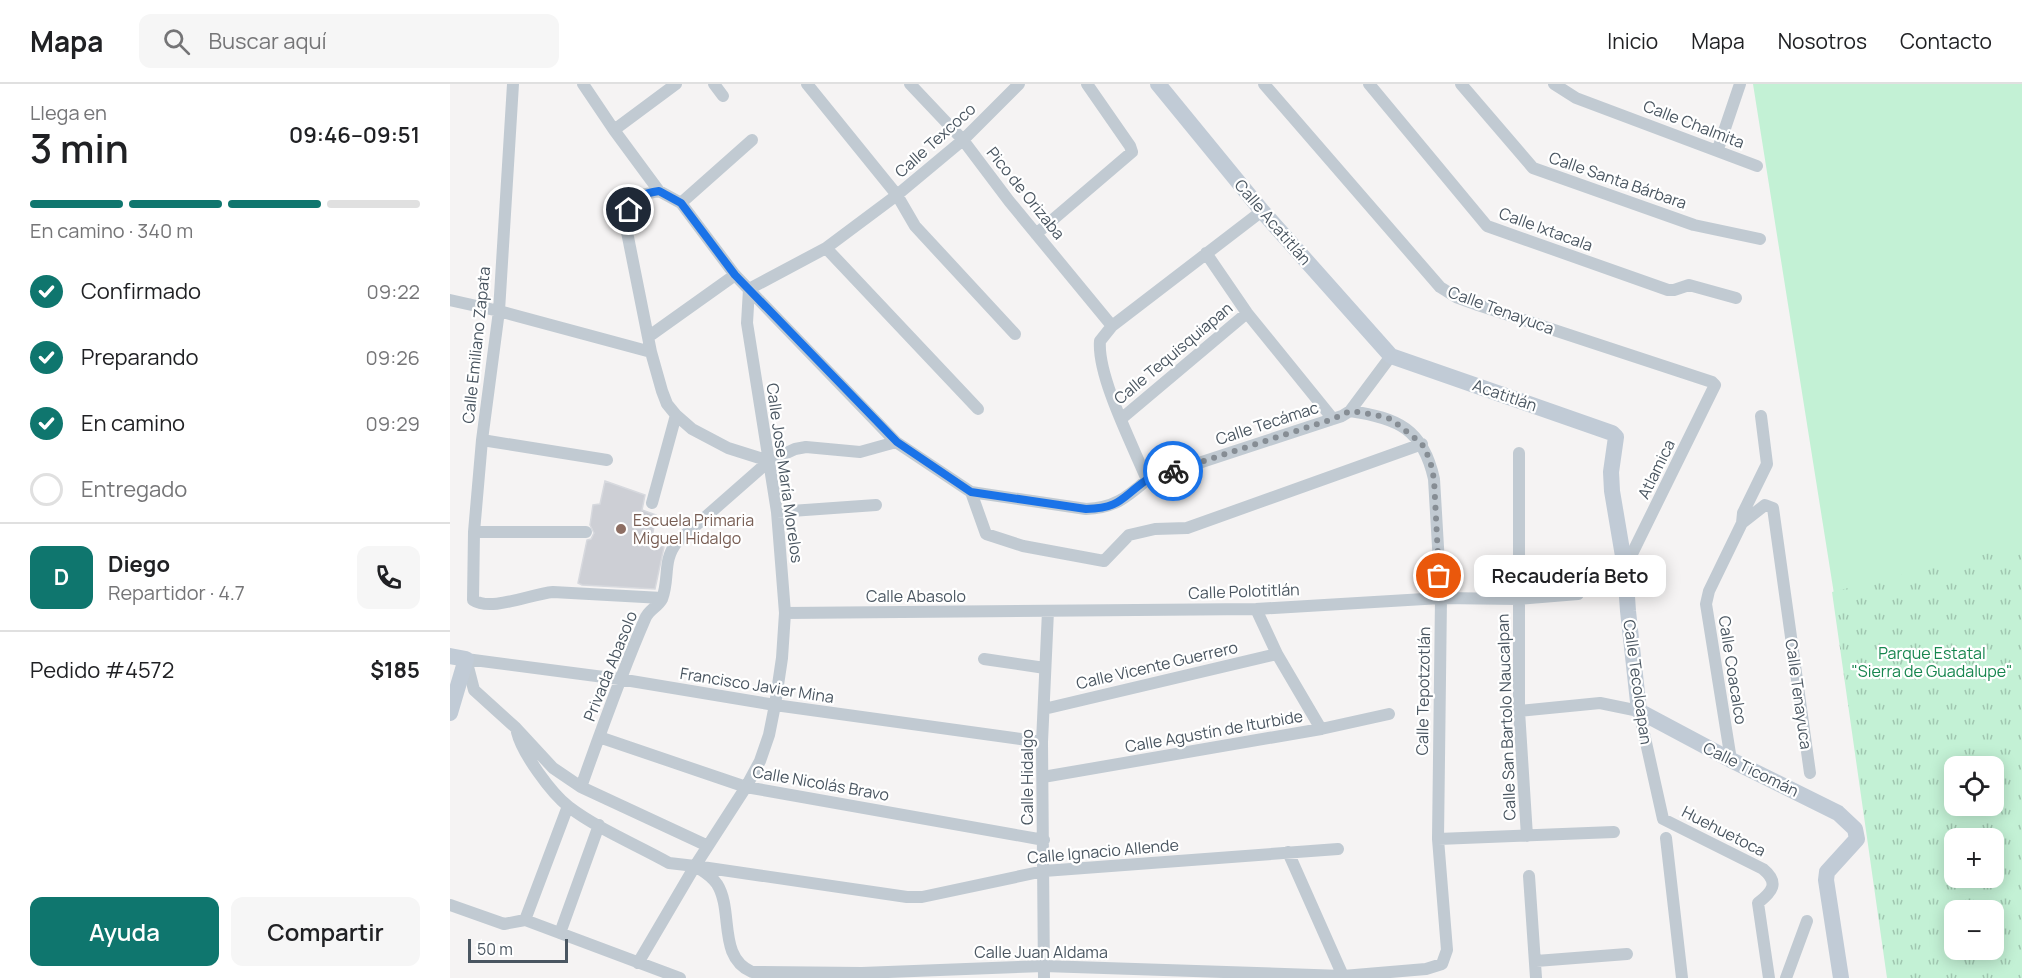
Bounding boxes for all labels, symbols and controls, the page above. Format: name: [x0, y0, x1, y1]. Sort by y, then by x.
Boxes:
search box: [139, 14, 559, 68]
text: Mapa: [30, 22, 103, 60]
icon: search: [160, 25, 193, 58]
text: Buscar aquí: [208, 26, 327, 56]
text: Inicio: [1607, 27, 1658, 55]
text: Mapa: [1691, 27, 1745, 55]
text: Nosotros: [1778, 27, 1867, 55]
text: Contacto: [1900, 27, 1992, 55]
street label: Calle Chalmita: [1640, 95, 1748, 153]
street label: Calle Texcoco: [890, 98, 980, 182]
text: Llega en: [30, 99, 107, 126]
text: 09:46–09:51: [289, 120, 420, 150]
text: 3 min: [30, 121, 129, 175]
street label: Pico de Orizaba: [982, 142, 1070, 244]
street label: Calle Santa Bárbara: [1546, 146, 1690, 214]
street label: Calle Acatitlán: [1230, 174, 1316, 270]
pin: [603, 184, 654, 235]
icon: home: [612, 193, 645, 226]
street label: Calle Ixtacala: [1496, 202, 1596, 256]
text: En camino · 340 m: [30, 217, 193, 244]
street label: Calle Emiliano Zapata: [457, 265, 495, 425]
icon: check: [30, 275, 63, 308]
text: Confirmado: [81, 276, 201, 306]
text: 09:22: [367, 278, 420, 305]
street label: Calle Tenayuca: [1445, 281, 1557, 339]
street label: Calle Tequisquiapan: [1109, 297, 1237, 409]
icon: check: [30, 341, 63, 374]
text: Preparando: [81, 342, 199, 372]
text: 09:26: [366, 344, 420, 371]
street label: Acatitlán: [1470, 374, 1540, 416]
street label: Calle Jose María Morelos: [761, 382, 809, 564]
street label: Calle Tecámac: [1213, 396, 1321, 450]
icon: check: [30, 407, 63, 440]
text: En camino: [81, 408, 185, 438]
text: 09:29: [366, 410, 420, 437]
street label: Atlamica: [1632, 435, 1680, 503]
courier: [1143, 441, 1203, 501]
icon: bike: [1157, 455, 1190, 488]
text: Entregado: [81, 474, 187, 504]
place label: Escuela Primaria Miguel Hidalgo: [633, 509, 754, 549]
marker: Escuela Primaria Miguel Hidalgo: [614, 522, 628, 536]
button: phone: [357, 546, 420, 609]
text: Diego: [108, 549, 170, 579]
pin: [1413, 550, 1464, 601]
callout: Recaudería Beto: [1475, 555, 1667, 597]
icon: bag: [1422, 559, 1455, 592]
text: D: [54, 562, 69, 592]
text: Recaudería Beto: [1492, 562, 1648, 589]
street label: Calle Polotitlán: [1188, 578, 1300, 604]
text: Repartidor · 4.7: [108, 579, 245, 606]
street label: Calle Abasolo: [866, 585, 966, 607]
street label: Privada Abasolo: [578, 608, 642, 724]
street label: Calle San Bartolo Naucalpan: [1491, 613, 1521, 821]
street label: Calle Coacalco: [1714, 614, 1752, 726]
street label: Calle Tecoloapan: [1618, 618, 1658, 746]
street label: Calle Tepotzotlán: [1411, 626, 1435, 756]
street label: Calle Vicente Guerrero: [1074, 636, 1240, 694]
street label: Calle Tenayuca: [1780, 637, 1818, 751]
park label: Parque Estatal "Sierra de Guadalupe": [1852, 642, 2012, 682]
text: Pedido #4572: [30, 655, 174, 685]
text: $185: [370, 655, 420, 685]
street label: Francisco Javier Mina: [678, 662, 836, 708]
street label: Calle Agustín de Iturbide: [1123, 705, 1305, 757]
street label: Calle Hidalgo: [1016, 729, 1038, 825]
street label: Calle Ticomán: [1700, 736, 1802, 802]
map controls: [1944, 756, 2004, 960]
button: locate: [1944, 756, 2004, 816]
street label: Calle Nicolás Bravo: [751, 760, 891, 806]
street label: Huehuetoca: [1678, 800, 1770, 862]
button: +: [1944, 828, 2004, 888]
street label: Calle Ignacio Allende: [1026, 833, 1180, 869]
button: Ayuda: [30, 897, 219, 966]
button: Compartir: [231, 897, 420, 966]
button: −: [1944, 900, 2004, 960]
scale bar: [468, 936, 568, 964]
text: 50 m: [477, 938, 513, 960]
street label: Calle Juan Aldama: [974, 941, 1108, 963]

